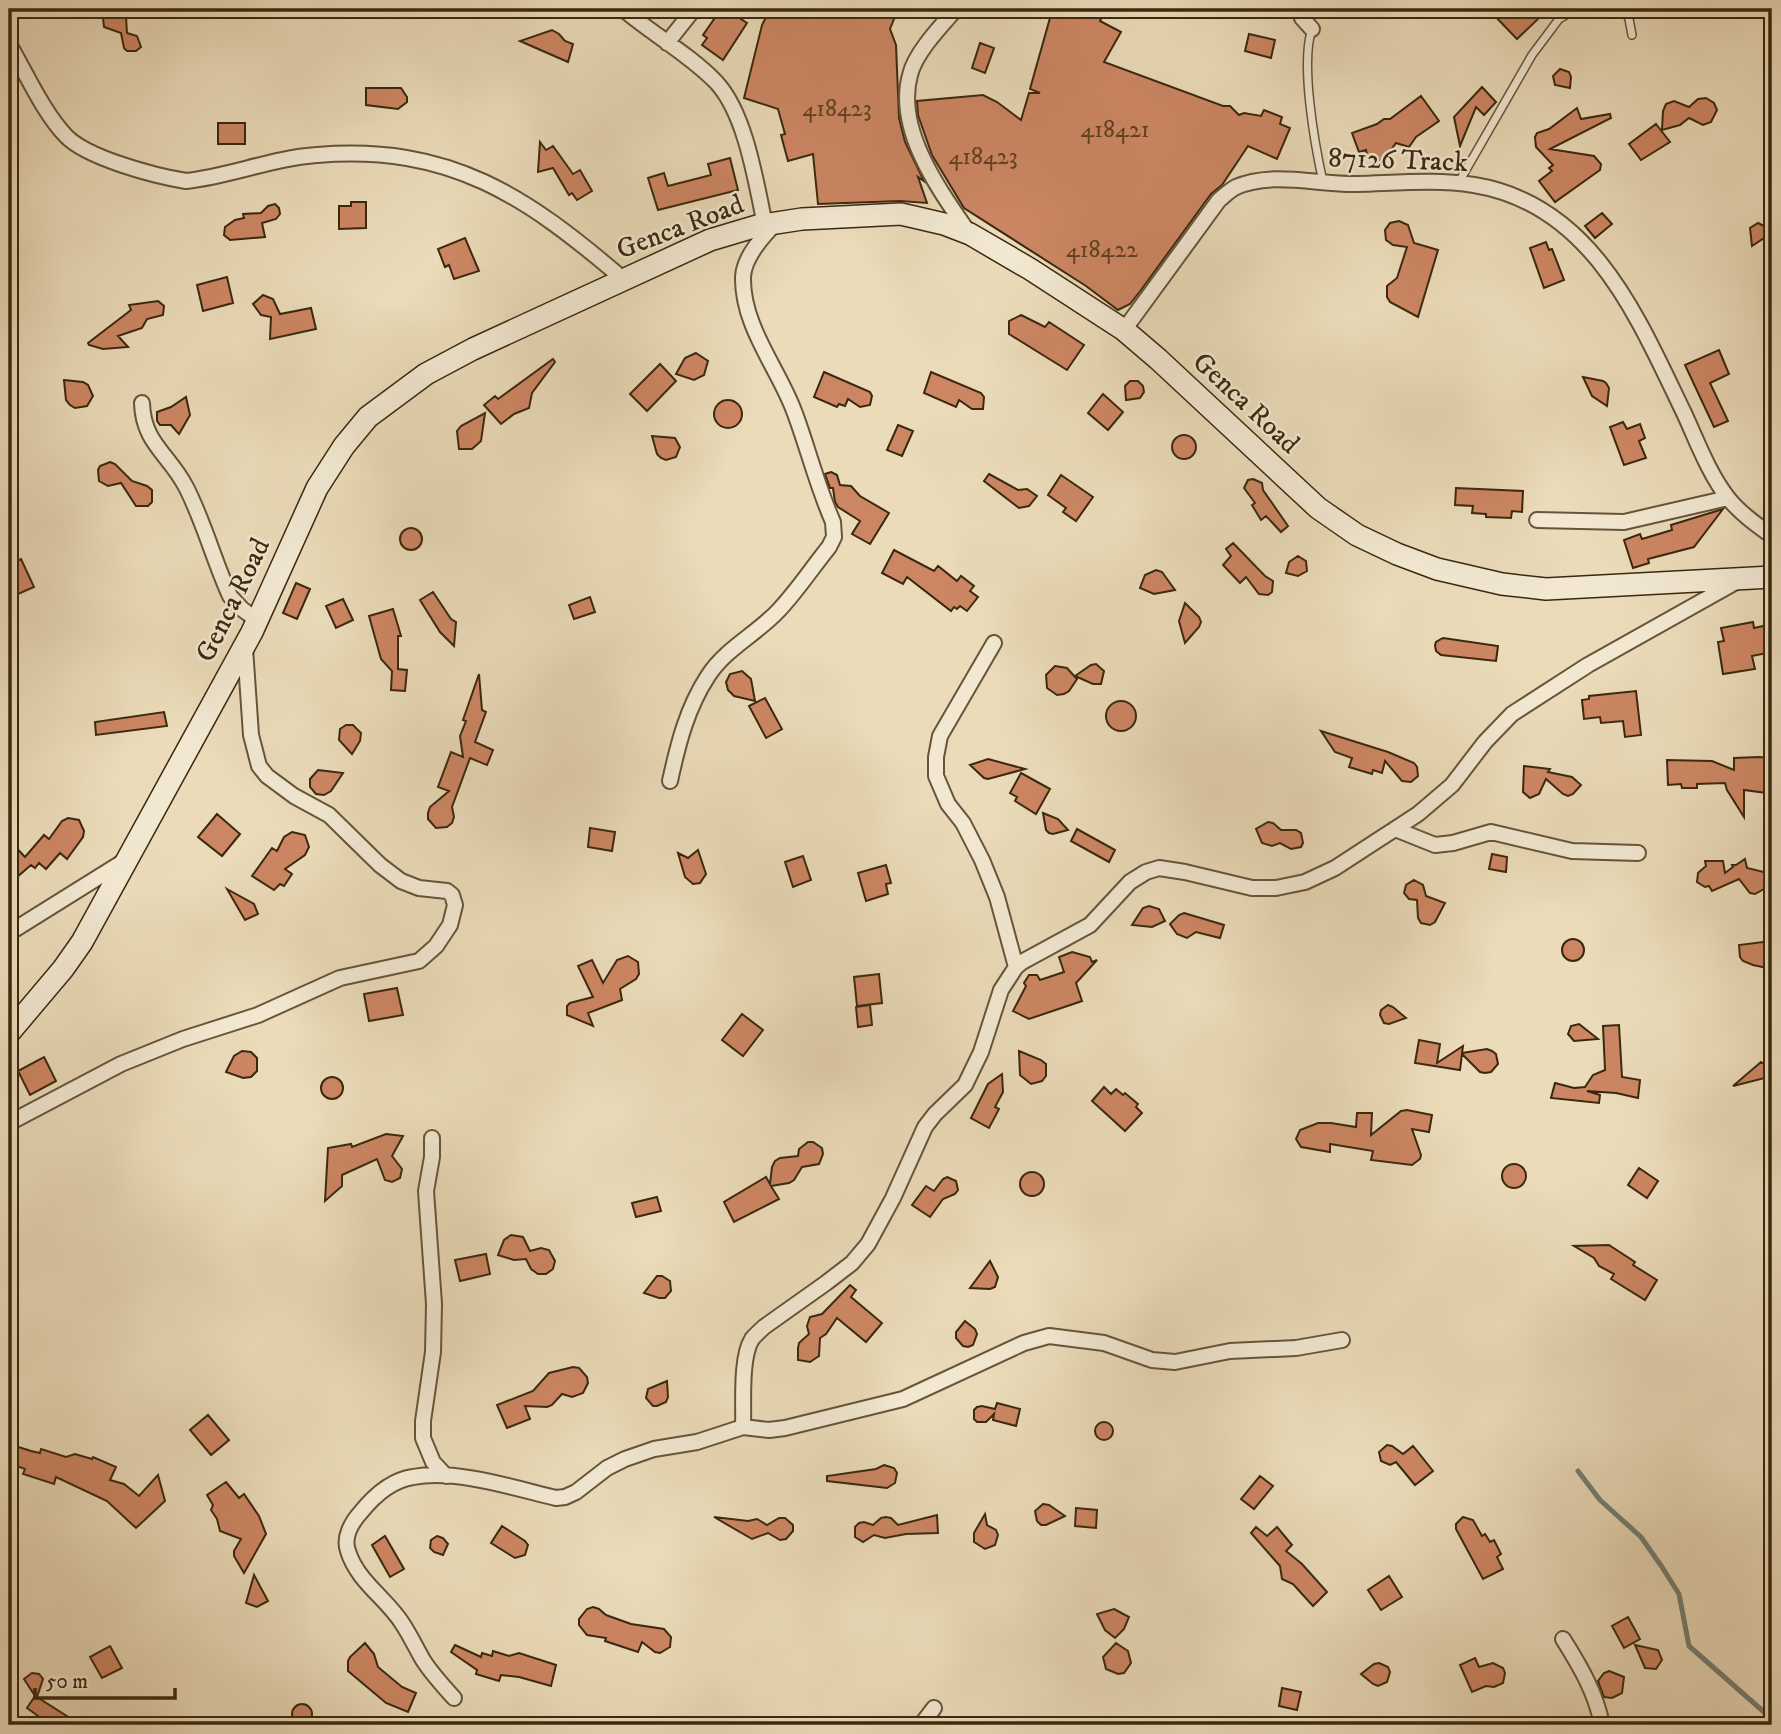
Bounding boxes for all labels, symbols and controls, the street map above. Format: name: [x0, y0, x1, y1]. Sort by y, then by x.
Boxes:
house number: 418423: [802, 94, 872, 124]
house number: 418421: [1080, 115, 1150, 145]
street label: 87126 Track: [1327, 140, 1469, 180]
house number: 418423: [948, 142, 1018, 172]
street label: Genca Road: [611, 187, 749, 267]
house number: 418422: [1066, 235, 1138, 265]
street label: Genca Road: [1185, 345, 1307, 461]
street label: Genca Road: [188, 532, 278, 668]
scale bar: [35, 1657, 175, 1701]
text: 50 m: [46, 1669, 88, 1695]

